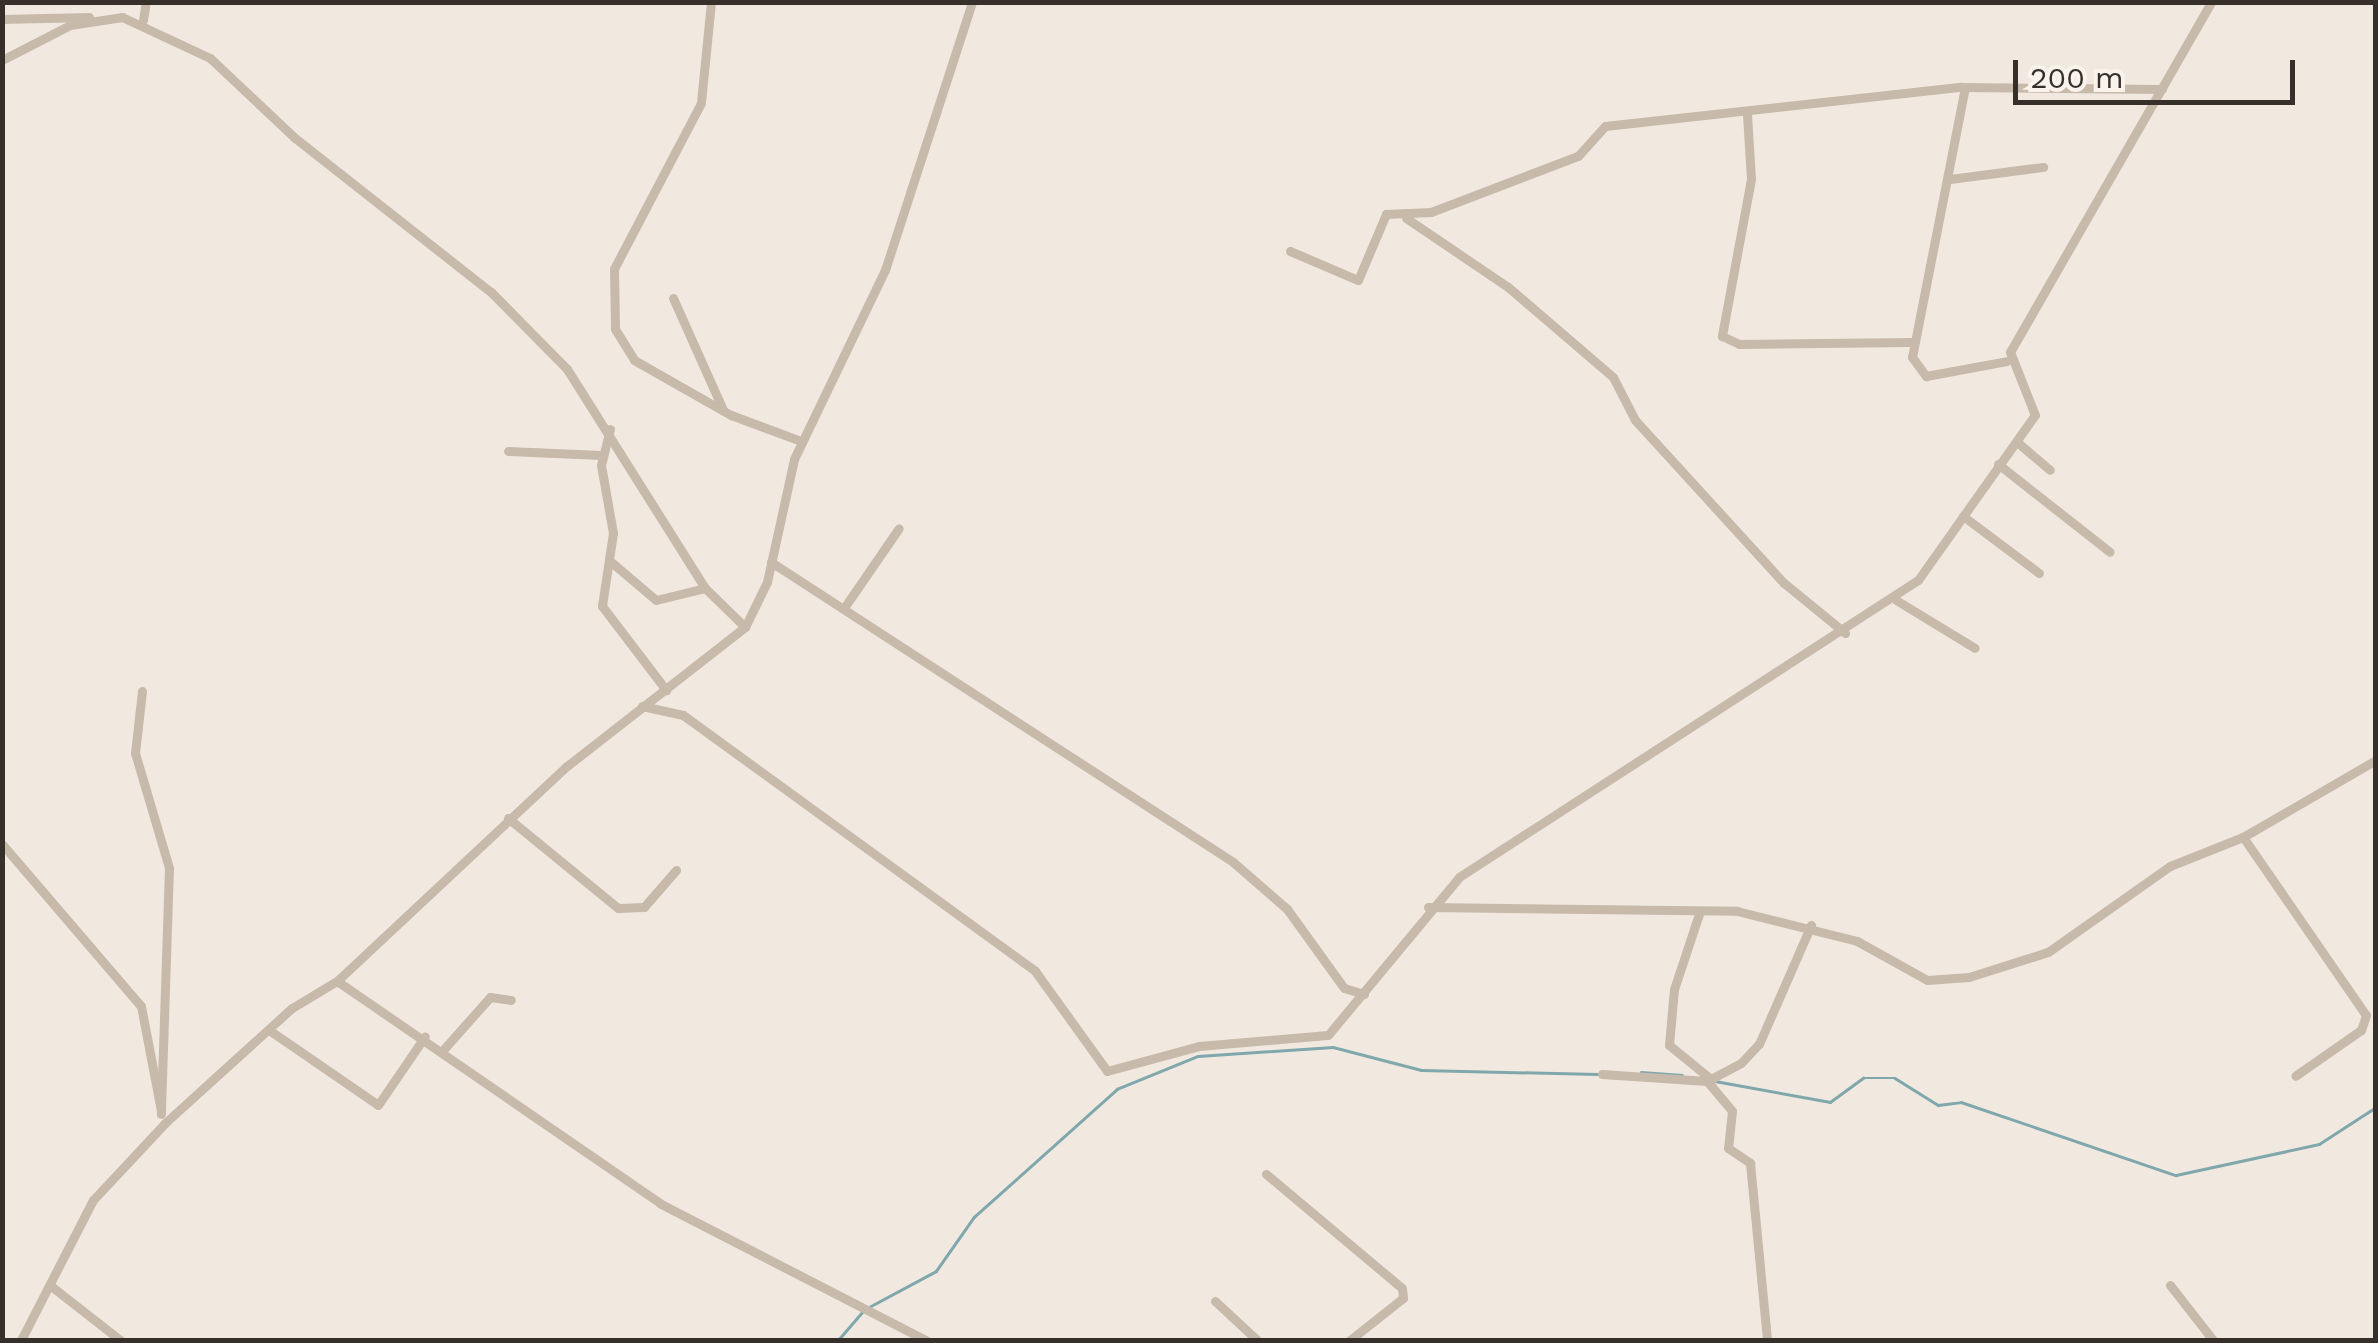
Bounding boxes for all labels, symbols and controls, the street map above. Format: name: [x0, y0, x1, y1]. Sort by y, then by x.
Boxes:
scale bar: [2018, 40, 2300, 102]
text: 200 m: [2030, 60, 2124, 95]

